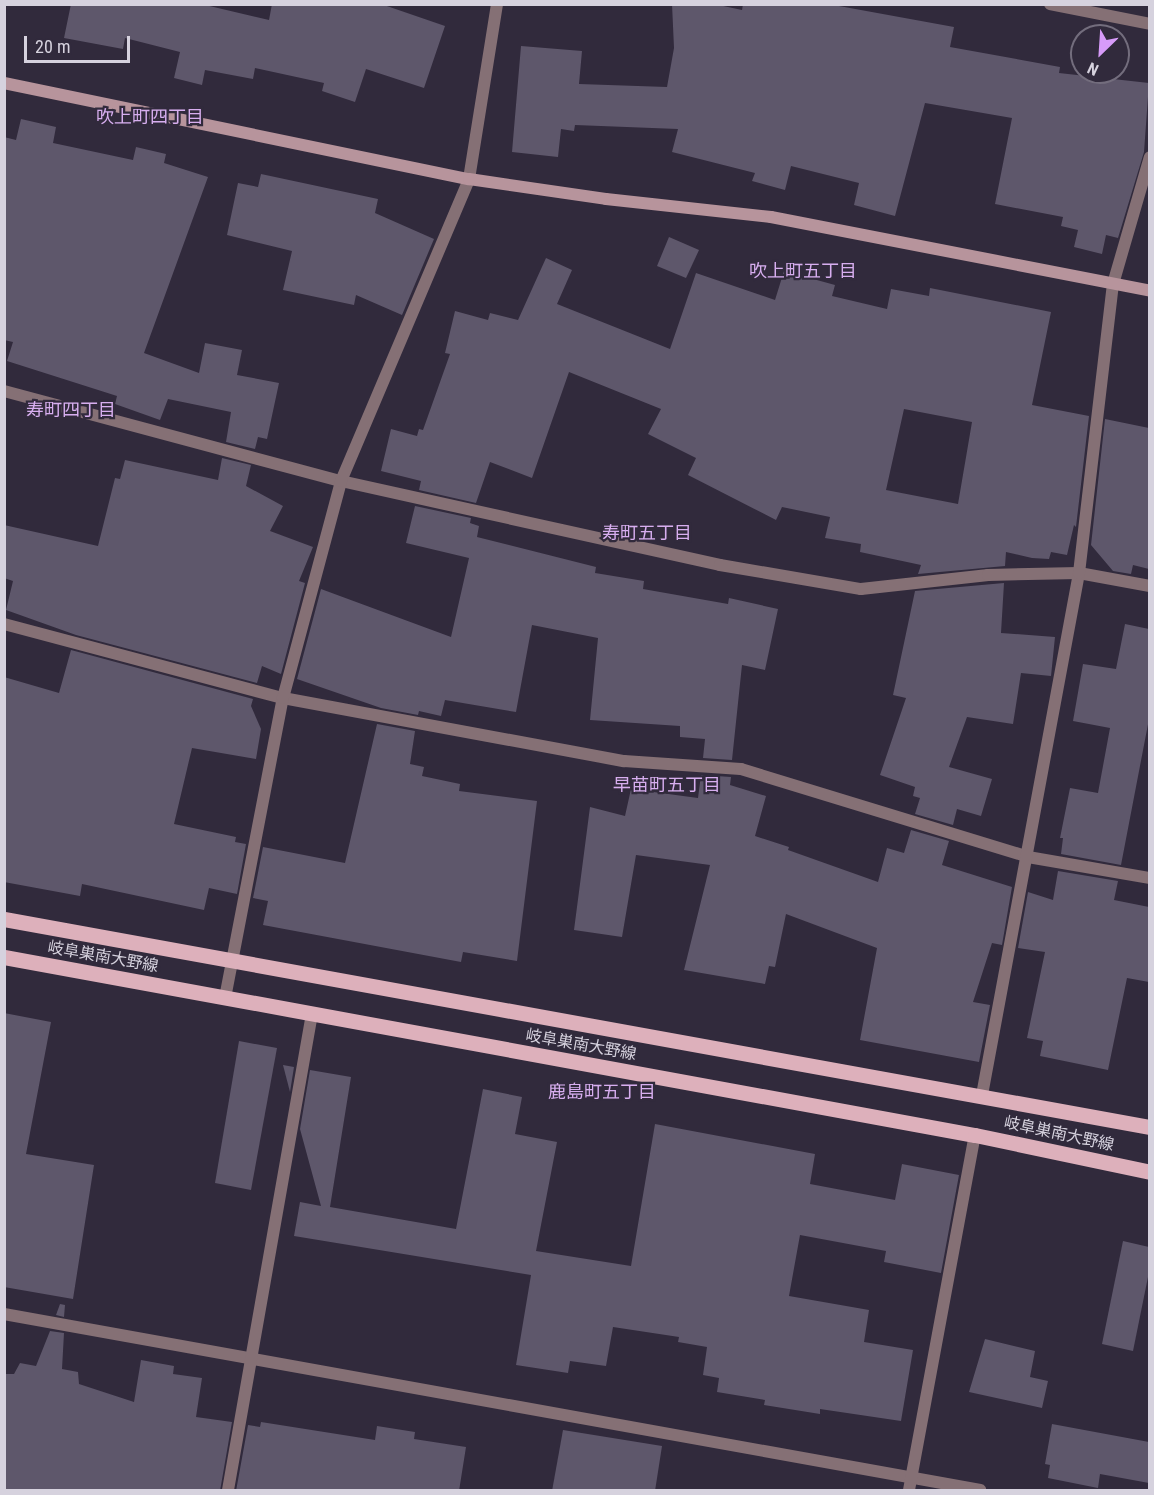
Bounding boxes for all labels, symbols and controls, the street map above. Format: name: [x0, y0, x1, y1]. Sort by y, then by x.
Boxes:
scale bar: [27, 24, 134, 62]
north arrow: [1070, 24, 1130, 84]
text: 20 m: [35, 36, 70, 57]
text: N: [1085, 58, 1101, 80]
district label: 吹上町四丁目: [96, 106, 204, 128]
district label: 吹上町五丁目: [749, 260, 857, 282]
district label: 寿町四丁目: [26, 399, 116, 421]
district label: 寿町五丁目: [602, 522, 692, 544]
district label: 早苗町五丁目: [613, 774, 721, 796]
street label: 岐阜巣南大野線: [46, 938, 160, 976]
street label: 岐阜巣南大野線: [524, 1026, 638, 1064]
district label: 鹿島町五丁目: [548, 1081, 656, 1103]
street label: 岐阜巣南大野線: [1002, 1113, 1116, 1155]

